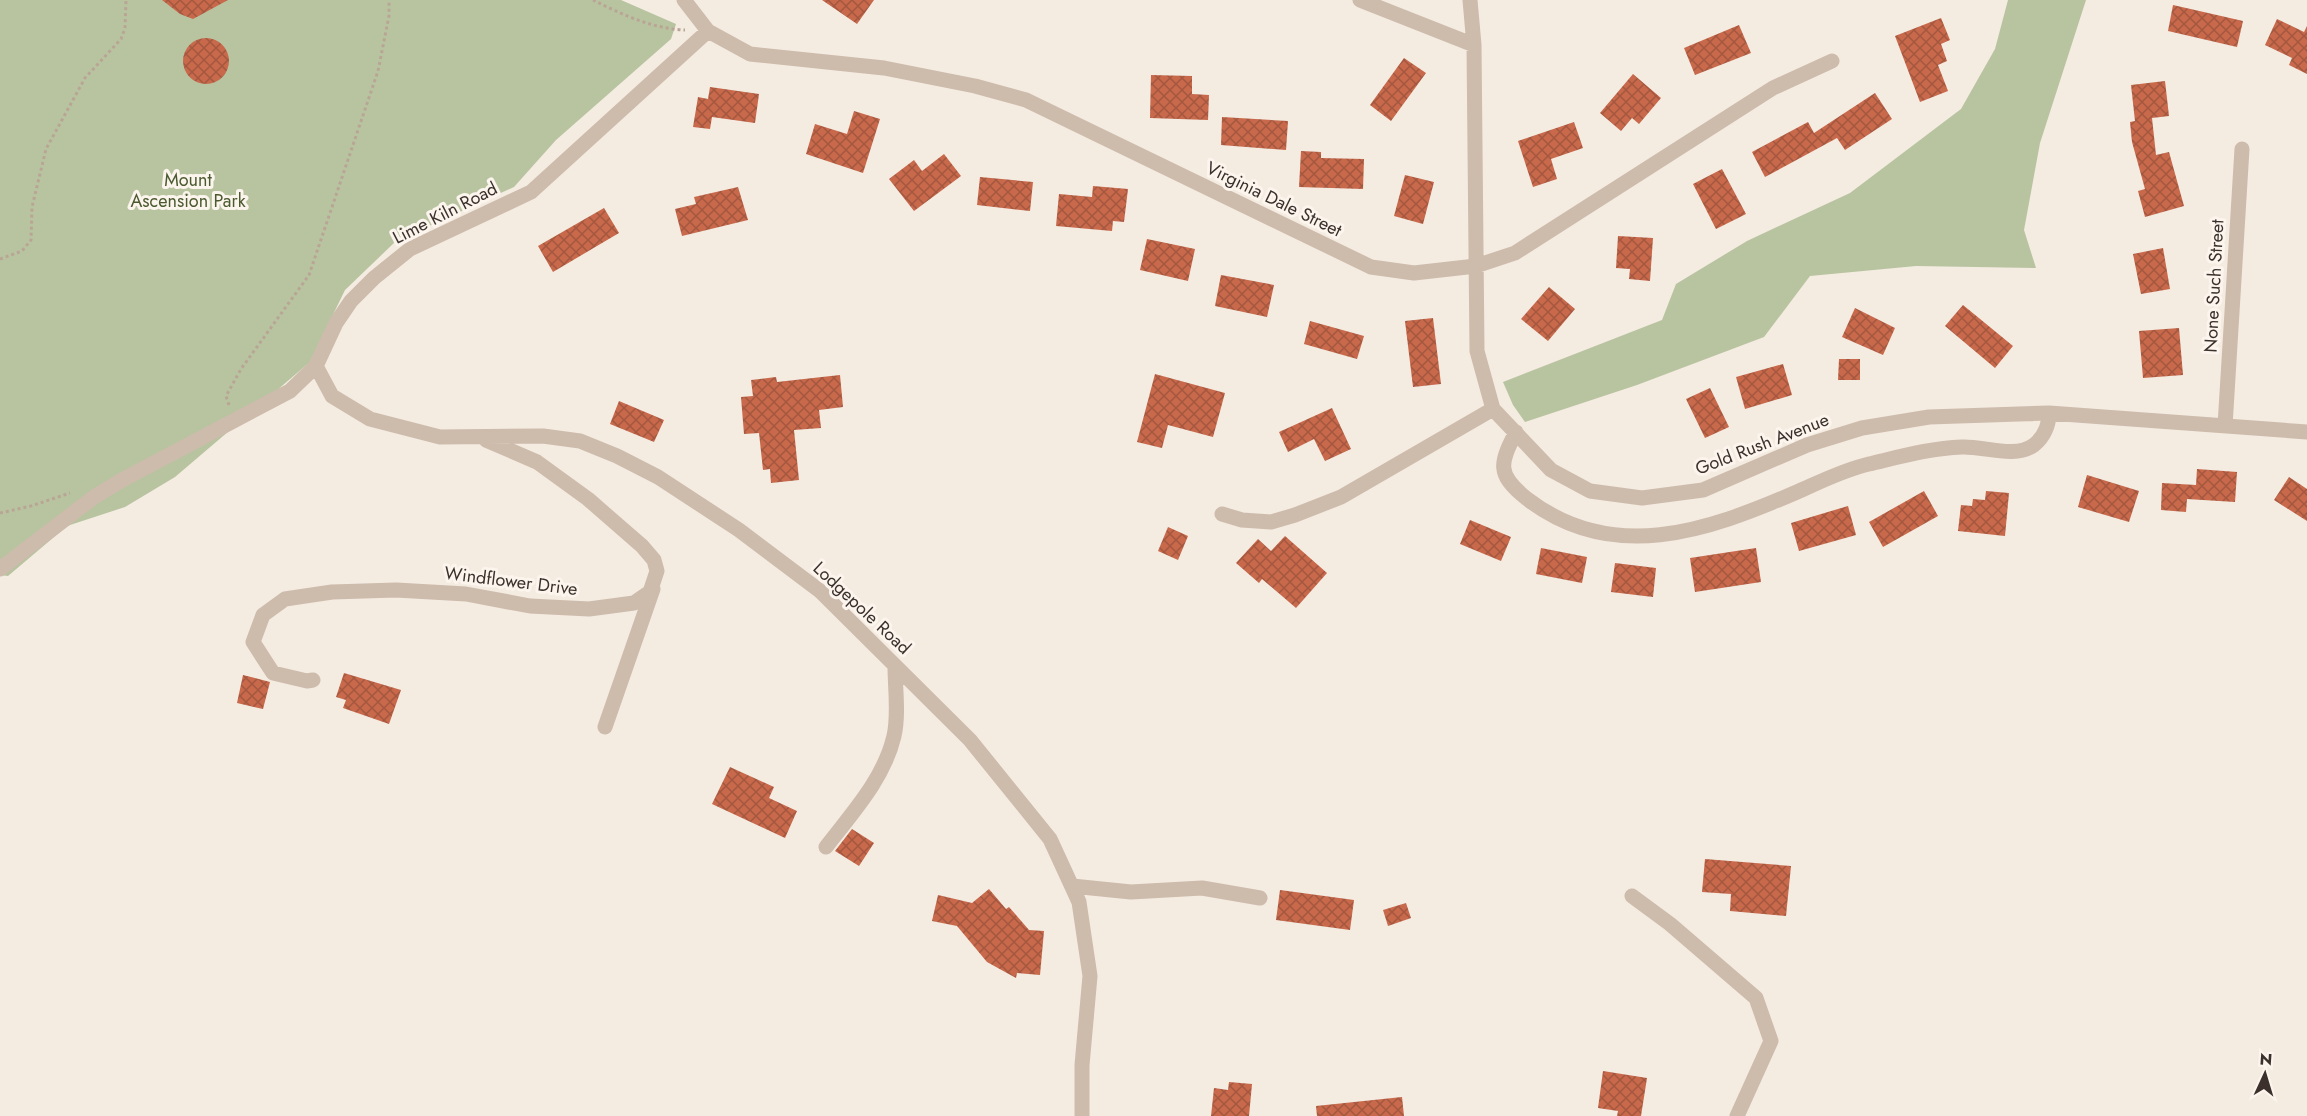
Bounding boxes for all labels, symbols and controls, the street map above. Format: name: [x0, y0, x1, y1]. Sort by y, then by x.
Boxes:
street label: Virginia Dale Street: [1202, 155, 1347, 243]
park label: Mount Ascension Park: [130, 167, 246, 214]
street label: Lime Kiln Road: [388, 176, 502, 250]
street label: None Such Street: [2198, 218, 2231, 353]
street label: Gold Rush Avenue: [1691, 407, 1833, 481]
street label: Lodgepole Road: [807, 556, 917, 660]
street label: Windflower Drive: [443, 560, 579, 602]
north arrow: [2235, 1044, 2295, 1104]
text: N: [2259, 1048, 2273, 1071]

